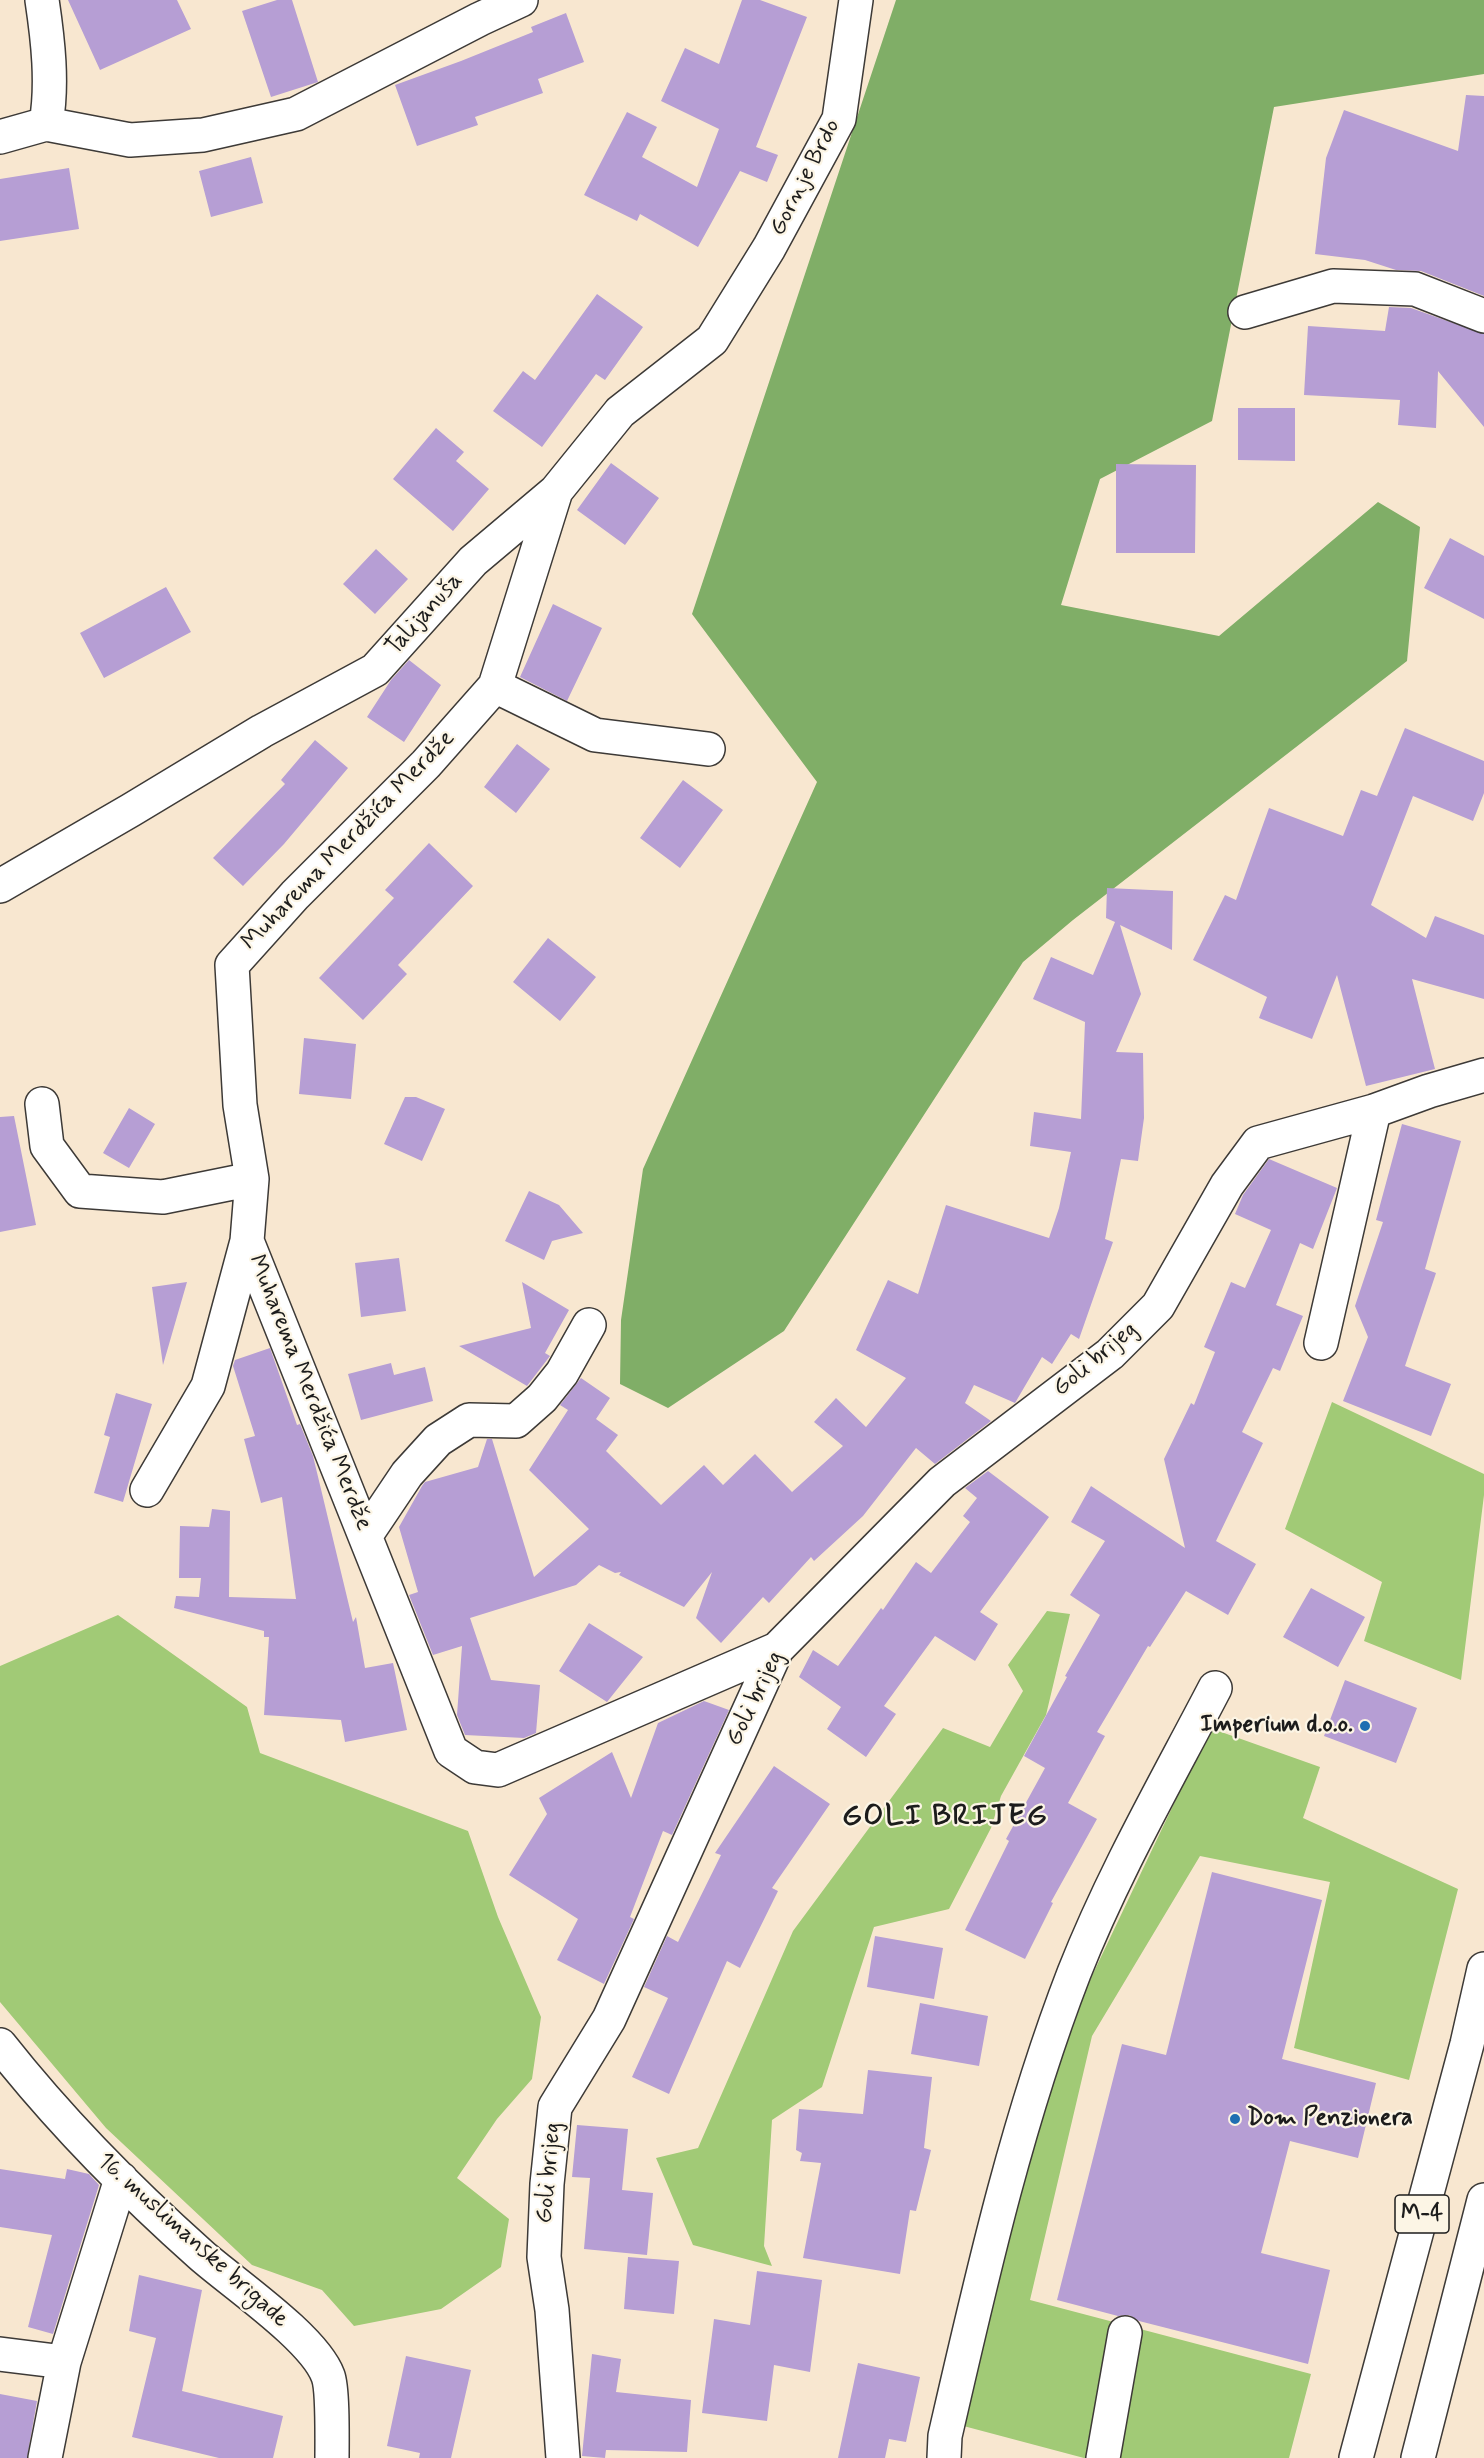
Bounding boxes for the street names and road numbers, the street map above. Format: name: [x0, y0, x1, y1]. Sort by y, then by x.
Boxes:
street label: Gornje Brdo: [764, 115, 848, 241]
street label: Talijanuša: [380, 568, 470, 662]
street label: Muharema Merdžića Merdže: [236, 725, 462, 957]
street label: Muharema Merdžića Merdže: [240, 1251, 378, 1535]
street label: Goli brijeg: [1048, 1316, 1144, 1404]
street label: Goli brijeg: [721, 1647, 791, 1751]
street label: Goli brijeg: [531, 2121, 569, 2225]
street label: 16. muslimanske brigade: [90, 2147, 294, 2335]
road number: M-4: [1395, 2195, 1449, 2233]

